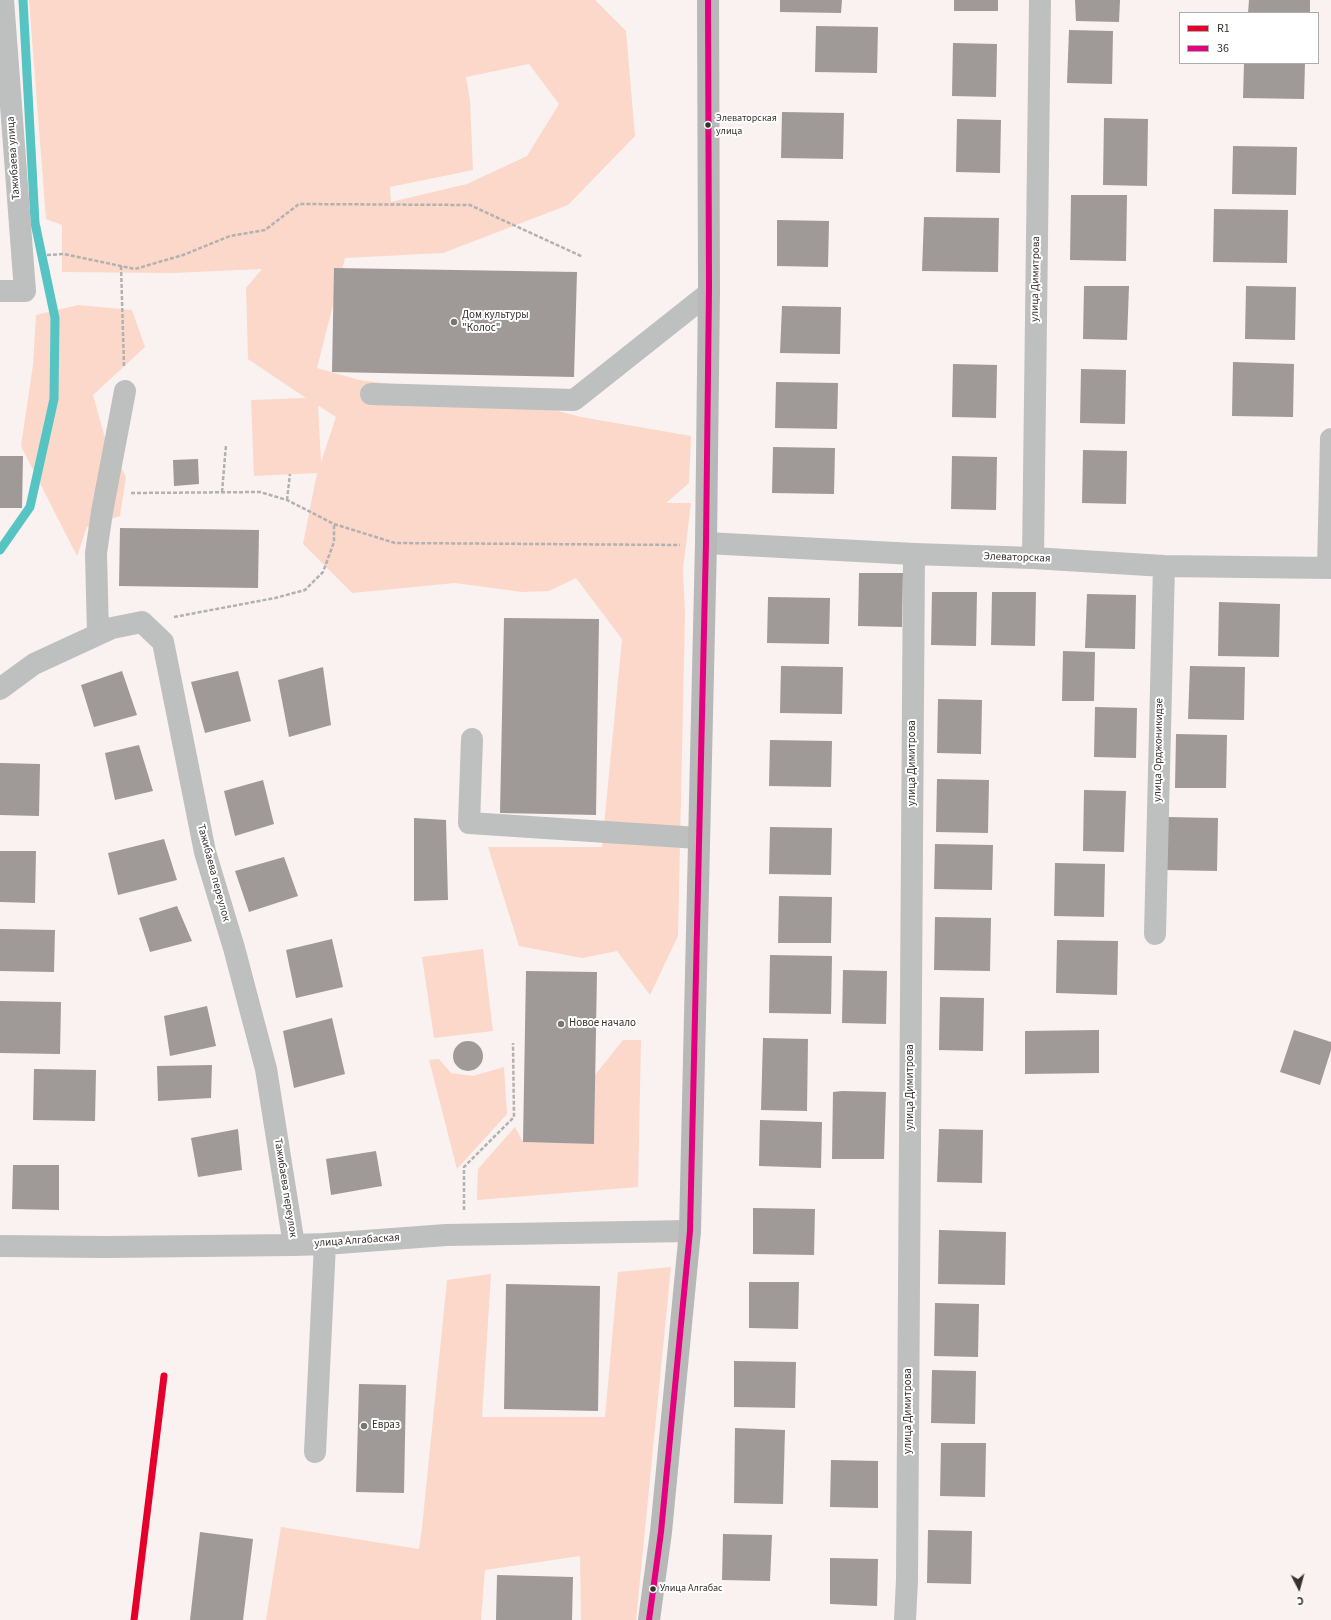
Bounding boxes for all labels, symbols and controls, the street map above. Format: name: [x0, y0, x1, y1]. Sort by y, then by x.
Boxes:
legend: [1179, 12, 1319, 64]
text: R1: [1217, 20, 1230, 37]
text: 36: [1217, 40, 1229, 57]
place label: Элеваторская улица: [716, 113, 777, 136]
street label: Тажибаева улица: [5, 116, 23, 200]
marker: Элеваторская улица: [703, 120, 713, 130]
street label: улица Димитрова: [1029, 236, 1043, 322]
place label: Дом культуры "Колос": [462, 309, 529, 335]
marker: Дом культуры "Колос": [449, 317, 459, 327]
street label: Элеваторская: [983, 550, 1051, 566]
street label: улица Орджоникидзе: [1151, 698, 1167, 802]
street label: улица Димитрова: [906, 720, 920, 806]
street label: Тажибаева переулок: [194, 823, 232, 923]
place label: Новое начало: [569, 1017, 636, 1031]
marker: Новое начало: [556, 1019, 566, 1029]
street label: улица Димитрова: [904, 1044, 918, 1130]
street label: Тажибаева переулок: [271, 1138, 299, 1238]
street label: улица Алгабаская: [314, 1231, 400, 1251]
street label: улица Димитрова: [902, 1368, 916, 1454]
place label: Евраз: [372, 1419, 400, 1433]
marker: Евраз: [359, 1421, 369, 1431]
north arrow: [1279, 1568, 1319, 1608]
place label: Улица Алгабас: [660, 1583, 723, 1595]
marker: Улица Алгабас: [648, 1584, 658, 1594]
text: С: [1296, 1593, 1304, 1608]

